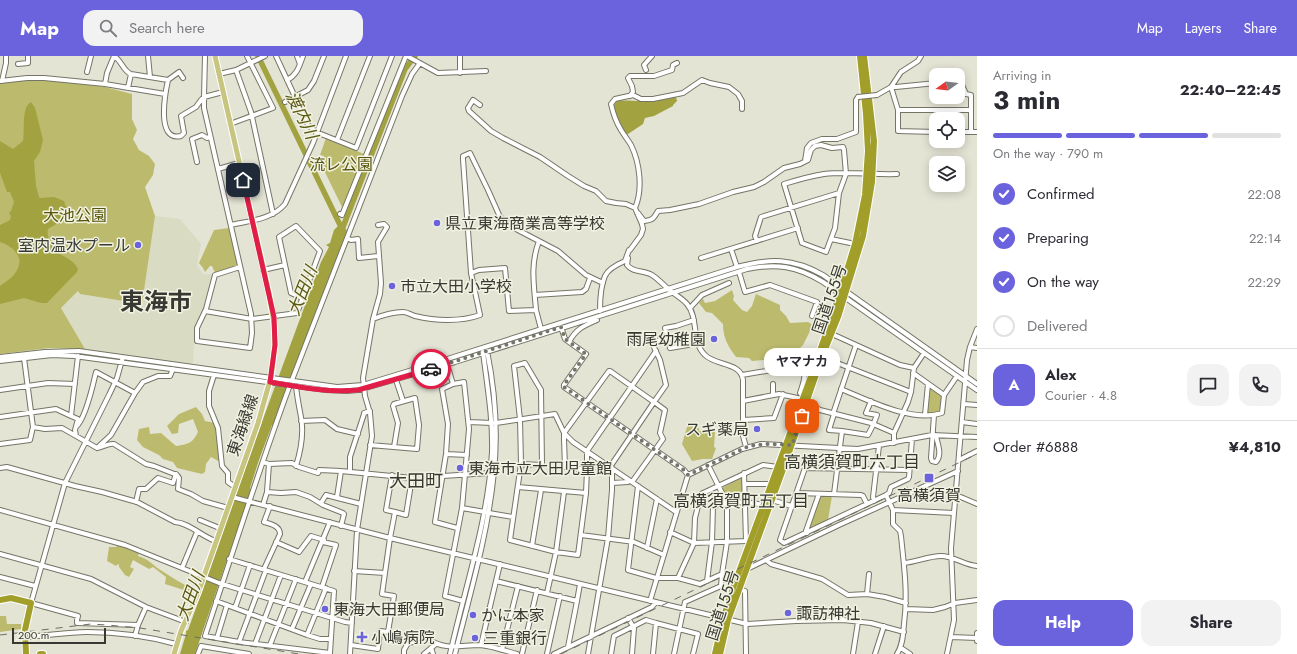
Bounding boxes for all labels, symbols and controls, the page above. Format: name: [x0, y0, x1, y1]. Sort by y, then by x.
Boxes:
search box: [83, 10, 363, 46]
text: Map: [20, 15, 59, 42]
icon: search: [97, 17, 119, 39]
text: Search here: [129, 17, 205, 39]
text: Map: [1137, 18, 1163, 38]
text: Layers: [1185, 18, 1221, 38]
text: Share: [1243, 18, 1277, 38]
text: Arriving in: [993, 66, 1051, 85]
north arrow: [929, 68, 965, 104]
map controls: [929, 68, 965, 192]
text: 22:40–22:45: [1180, 79, 1281, 101]
text: 3 min: [993, 81, 1060, 119]
water label: 渡内川: [280, 87, 325, 145]
button: locate: [929, 112, 965, 148]
text: On the way · 790 m: [993, 144, 1103, 163]
park label: 流レ公園: [309, 153, 373, 176]
button: layers: [929, 156, 965, 192]
pin: [226, 163, 260, 197]
icon: home: [232, 169, 254, 191]
icon: check: [993, 183, 1015, 205]
text: Confirmed: [1027, 183, 1095, 205]
text: 22:08: [1247, 185, 1281, 204]
park label: 大池公園: [43, 204, 107, 227]
place label: 県立東海商業高等学校: [445, 212, 605, 235]
marker: 県立東海商業高等学校: [432, 218, 442, 228]
icon: check: [993, 227, 1015, 249]
text: Preparing: [1027, 227, 1089, 249]
text: 22:14: [1249, 229, 1281, 248]
place label: 室内温水プール: [18, 234, 130, 257]
marker: 室内温水プール: [133, 240, 143, 250]
water label: 大田川: [281, 261, 323, 319]
street label: 国道155号: [807, 261, 852, 338]
icon: check: [993, 271, 1015, 293]
text: On the way: [1027, 271, 1099, 293]
text: 22:29: [1247, 273, 1281, 292]
place label: 市立大田小学校: [400, 275, 512, 298]
marker: 市立大田小学校: [387, 281, 397, 291]
district label: 東海市: [120, 284, 192, 319]
text: Delivered: [1027, 315, 1088, 337]
place label: 雨尾幼稚園: [626, 328, 706, 351]
marker: 雨尾幼稚園: [709, 334, 719, 344]
callout: ヤマナカ: [764, 348, 840, 376]
courier: [411, 349, 451, 389]
text: ヤマナカ: [776, 352, 828, 371]
icon: car: [420, 358, 442, 380]
text: Alex: [1045, 364, 1076, 386]
button: chat: [1187, 364, 1229, 406]
button: phone: [1239, 364, 1281, 406]
text: A: [1008, 374, 1020, 396]
text: Courier · 4.8: [1045, 386, 1117, 405]
street label: 東海緑線: [221, 391, 264, 459]
pin: [785, 399, 819, 433]
icon: bag: [791, 405, 813, 427]
place label: スギ薬局: [685, 418, 749, 441]
marker: スギ薬局: [752, 424, 762, 434]
text: Order #6888: [993, 436, 1078, 458]
text: ¥4,810: [1229, 436, 1281, 458]
district label: 高横須賀町六丁目: [784, 450, 920, 474]
place label: 東海市立大田児童館: [468, 457, 612, 480]
marker: 東海市立大田児童館: [455, 463, 465, 473]
district label: 大田町: [389, 468, 443, 494]
marker: 高横須賀: [923, 472, 935, 484]
place label: 高横須賀: [897, 484, 961, 507]
district label: 高横須賀町五丁目: [673, 489, 809, 513]
water label: 大田川: [170, 566, 211, 624]
street label: 国道155号: [700, 567, 745, 644]
place label: 東海大田郵便局: [333, 598, 445, 621]
button: Help: [993, 600, 1133, 646]
button: Share: [1141, 600, 1281, 646]
place label: 諏訪神社: [796, 602, 860, 625]
marker: 東海大田郵便局: [320, 604, 330, 614]
place label: かに本家: [481, 604, 545, 627]
marker: 諏訪神社: [783, 608, 793, 618]
marker: かに本家: [468, 610, 478, 620]
scale bar: [12, 626, 106, 645]
place label: 小嶋病院: [371, 626, 435, 649]
text: 200 m: [18, 627, 49, 643]
place label: 三重銀行: [483, 627, 547, 650]
marker: 小嶋病院: [356, 631, 368, 643]
marker: 三重銀行: [470, 633, 480, 643]

